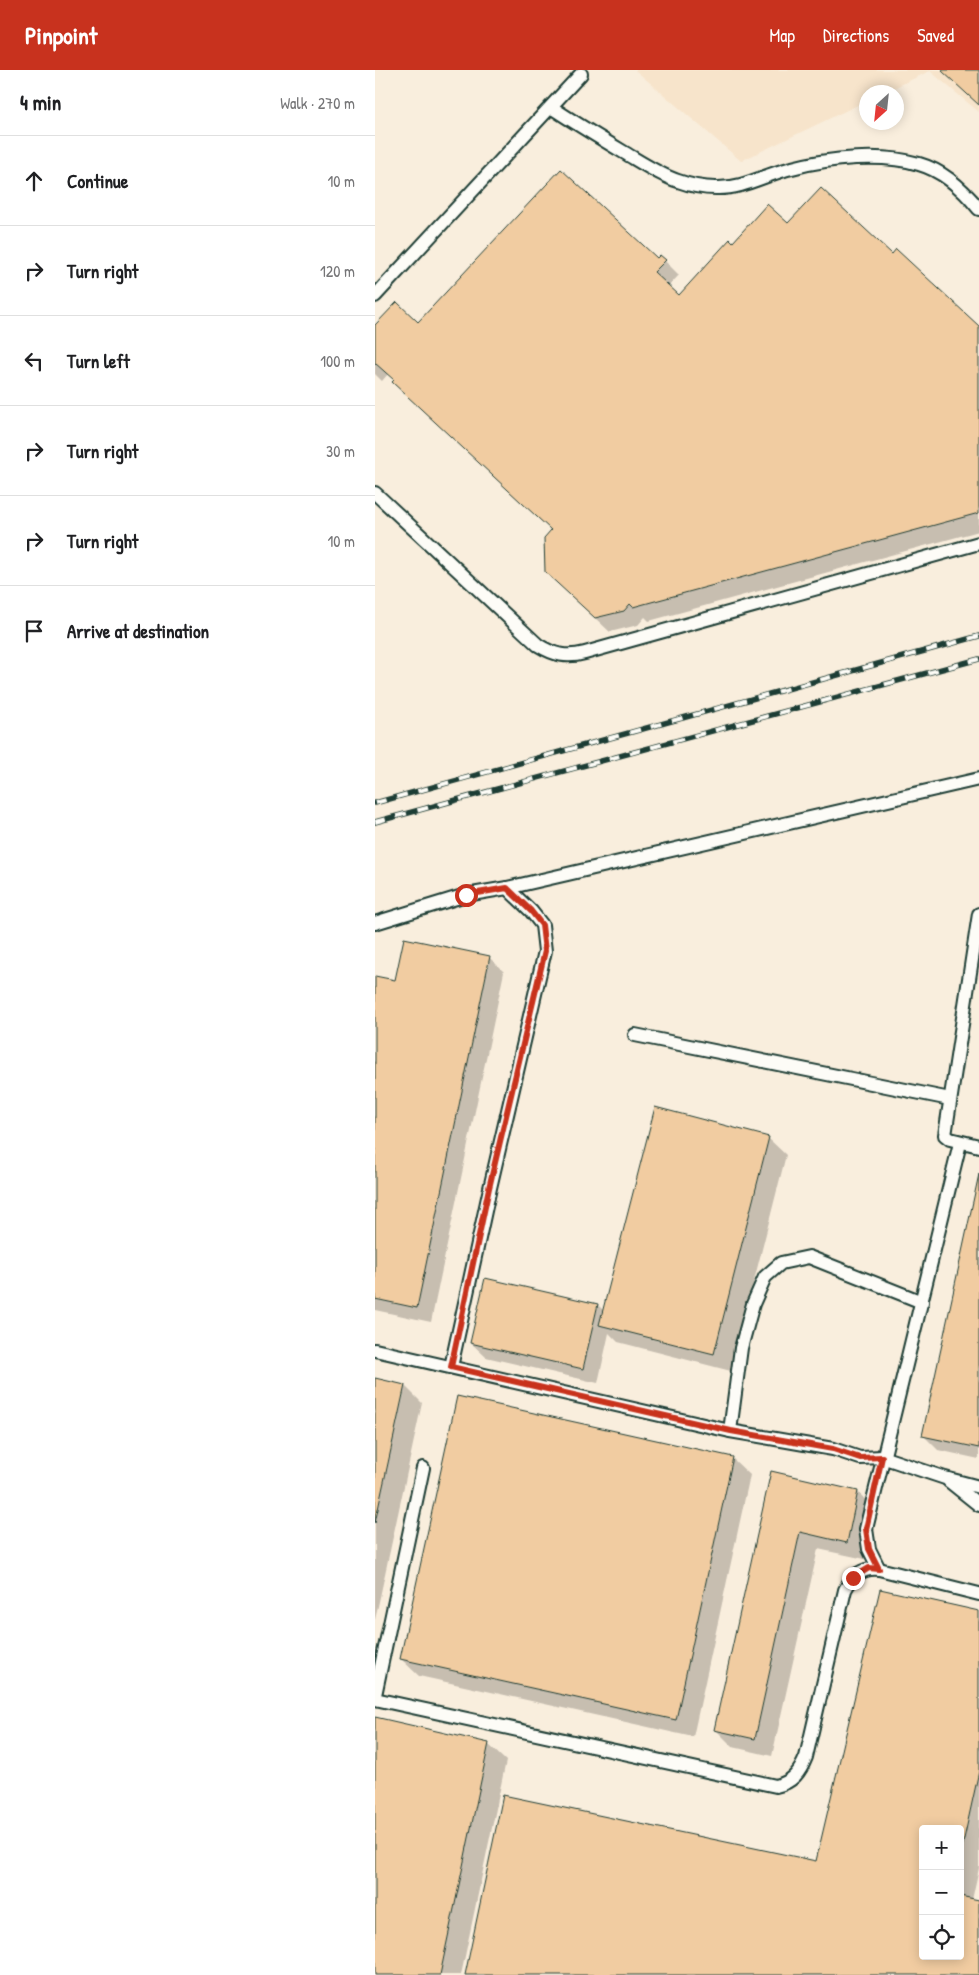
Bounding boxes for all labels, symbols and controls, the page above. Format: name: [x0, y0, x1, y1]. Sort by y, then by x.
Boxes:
text: Pinpoint: [25, 19, 97, 51]
text: Map: [770, 23, 795, 48]
text: Directions: [823, 23, 889, 48]
text: Saved: [917, 23, 954, 48]
north arrow: [859, 85, 904, 130]
text: 4 min: [20, 88, 61, 117]
text: Walk · 270 m: [280, 92, 355, 114]
icon: ahead: [20, 167, 48, 195]
text: Continue: [67, 168, 128, 194]
text: 10 m: [327, 170, 355, 192]
icon: right: [20, 257, 48, 285]
text: Turn right: [67, 258, 138, 284]
text: 120 m: [320, 260, 355, 282]
icon: left: [20, 347, 48, 375]
text: Turn left: [67, 348, 130, 374]
text: 100 m: [320, 350, 355, 372]
icon: right: [20, 437, 48, 465]
text: Turn right: [67, 438, 138, 464]
text: 30 m: [326, 440, 355, 462]
icon: right: [20, 527, 48, 555]
text: Turn right: [67, 528, 138, 554]
text: 10 m: [327, 530, 355, 552]
icon: arrive: [20, 617, 48, 645]
text: Arrive at destination: [67, 618, 209, 644]
route start: [455, 884, 478, 907]
route end: [842, 1567, 865, 1590]
map controls: [919, 1825, 964, 1960]
button: +: [919, 1825, 964, 1870]
button: −: [919, 1870, 964, 1915]
button: locate: [919, 1915, 964, 1960]

